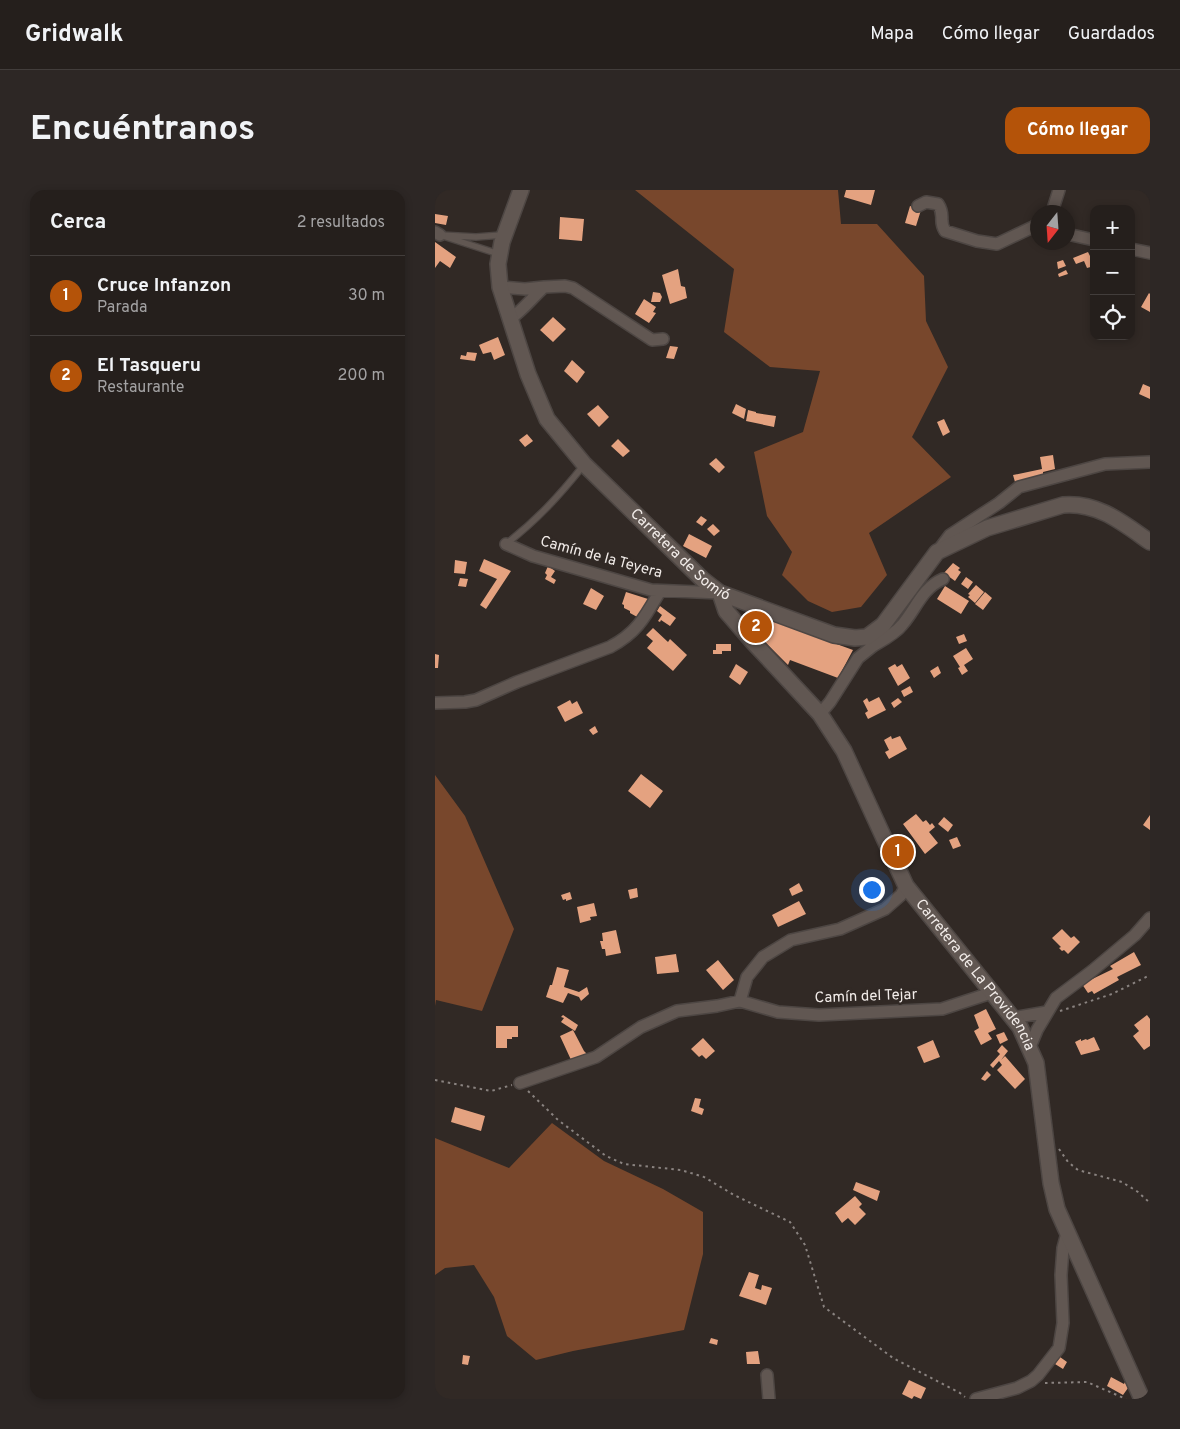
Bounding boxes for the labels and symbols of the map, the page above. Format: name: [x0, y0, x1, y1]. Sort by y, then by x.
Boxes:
north arrow: [1030, 205, 1075, 250]
street label: Carretera de Somió: [626, 505, 733, 605]
street label: Camín de la Teyera: [538, 533, 664, 583]
pin: 2: [740, 608, 772, 646]
pin: 1: [882, 833, 914, 871]
your location: [859, 877, 885, 903]
street label: Carretera de La Providencia: [911, 895, 1039, 1054]
street label: Camín del Tejar: [814, 986, 918, 1008]

